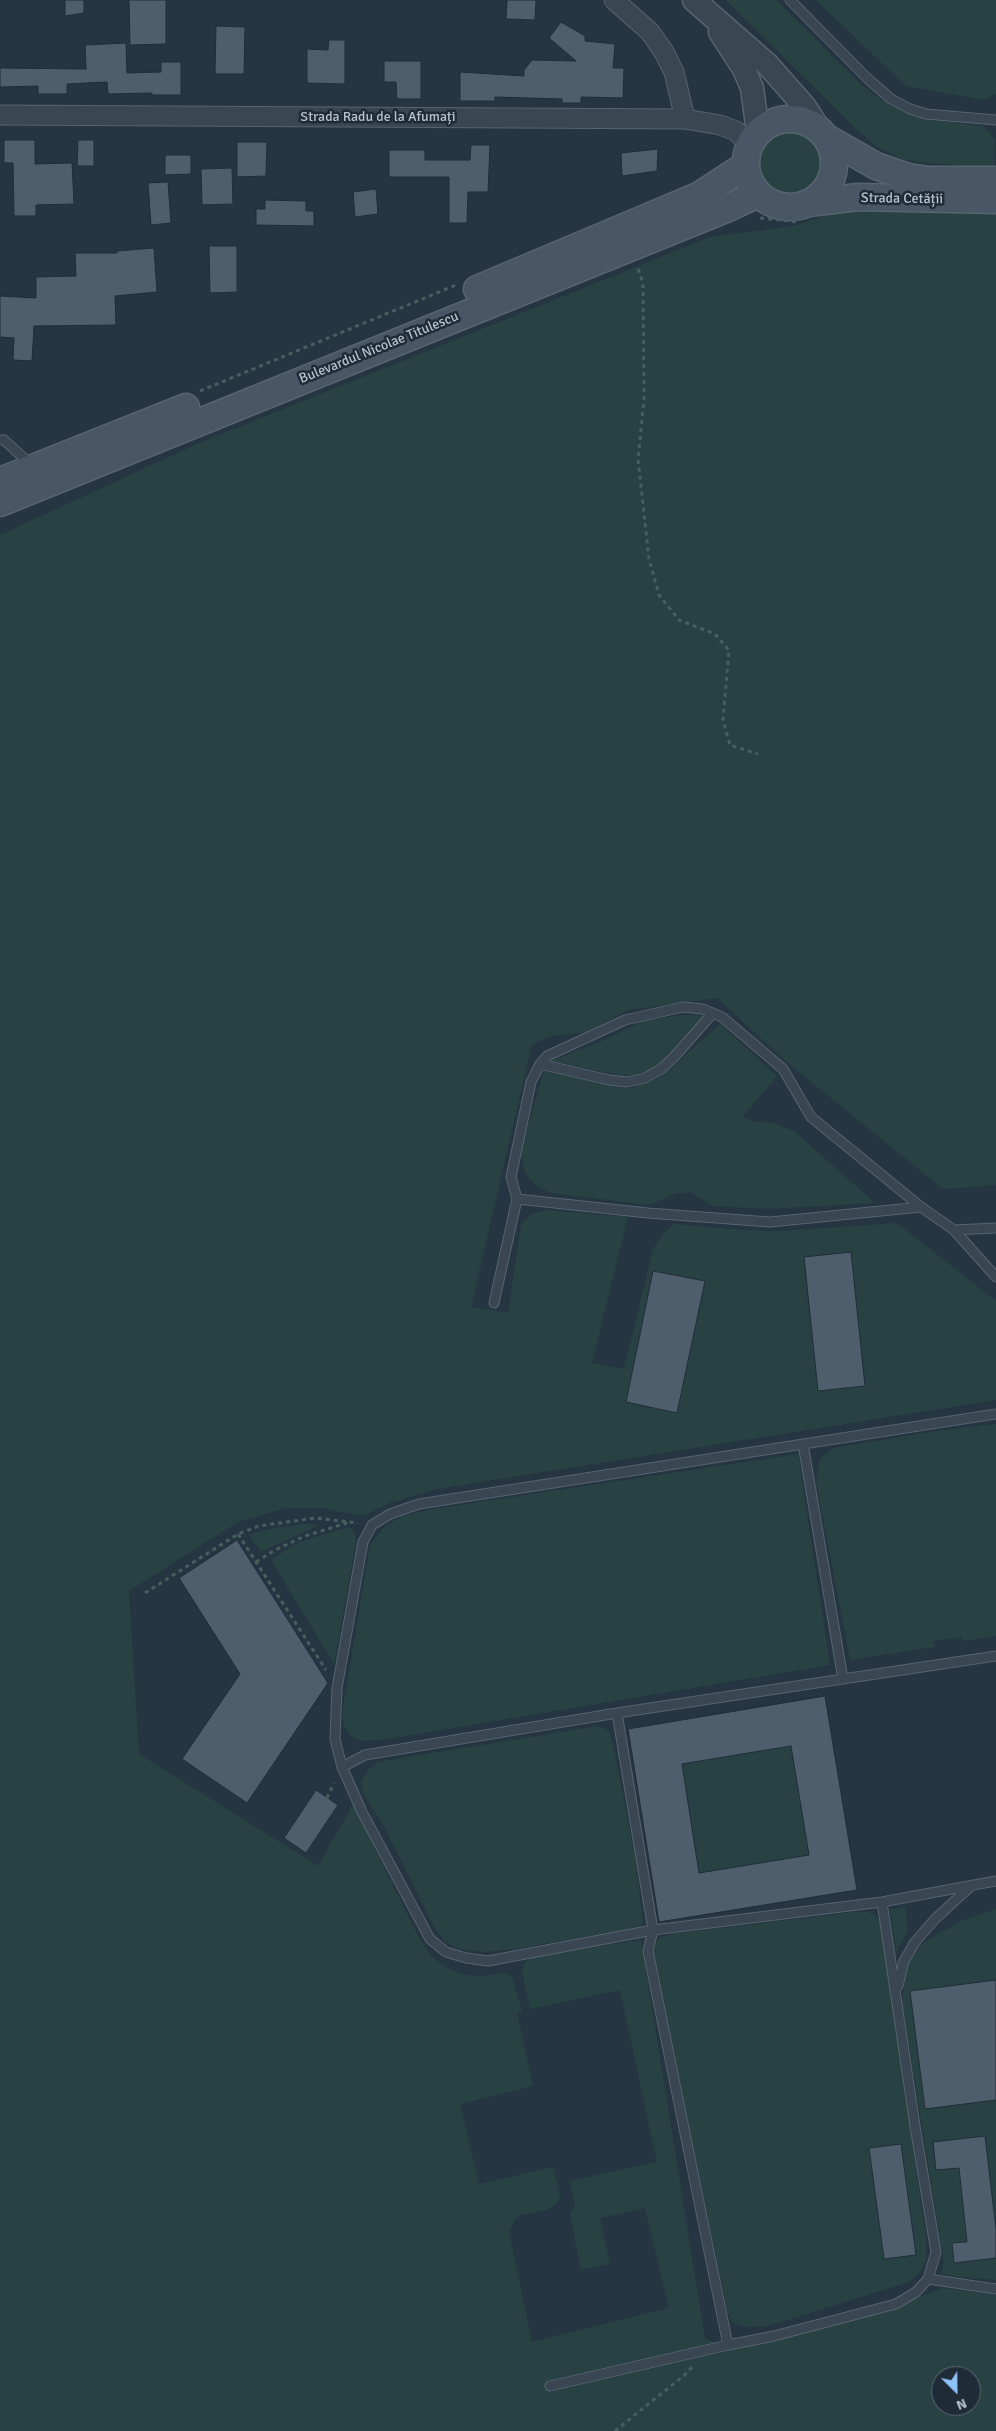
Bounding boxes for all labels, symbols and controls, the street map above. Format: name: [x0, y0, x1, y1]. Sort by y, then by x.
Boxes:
street label: Strada Radu de la Afumați: [300, 109, 456, 125]
street label: Strada Cetății: [861, 190, 943, 208]
street label: Bulevardul Nicolae Titulescu: [297, 308, 461, 388]
north arrow: [931, 2366, 981, 2416]
text: N: [954, 2395, 969, 2414]

